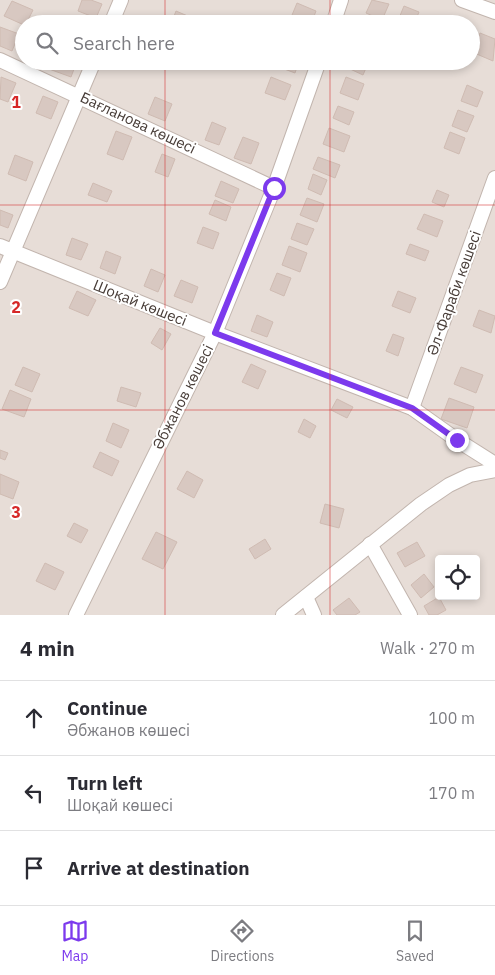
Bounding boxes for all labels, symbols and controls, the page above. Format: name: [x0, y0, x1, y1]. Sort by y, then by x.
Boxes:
search box: [15, 15, 480, 70]
icon: search: [33, 29, 61, 57]
text: Search here: [73, 31, 175, 55]
street label: Бағланова көшесі: [77, 87, 199, 158]
text: 1: [11, 92, 21, 112]
route start: [263, 177, 286, 200]
street label: Әл-Фараби көшесі: [422, 228, 485, 358]
street label: Шоқай көшесі: [91, 275, 190, 330]
text: 2: [11, 297, 21, 317]
street label: Әбжанов көшесі: [148, 341, 217, 452]
route end: [446, 429, 469, 452]
text: 3: [11, 502, 21, 522]
map controls: [435, 555, 480, 600]
button: locate: [435, 555, 480, 600]
text: 4 min: [20, 634, 75, 662]
text: Walk · 270 m: [380, 638, 475, 658]
text: Continue: [67, 696, 147, 720]
icon: ahead: [20, 704, 48, 732]
text: 100 m: [428, 708, 475, 728]
text: Әбжанов көшесі: [67, 720, 190, 740]
text: Turn left: [67, 771, 143, 795]
icon: left: [20, 779, 48, 807]
text: 170 m: [428, 783, 475, 803]
text: Шоқай көшесі: [67, 795, 173, 815]
icon: arrive: [20, 854, 48, 882]
text: Arrive at destination: [67, 856, 250, 880]
tab: Map: [61, 917, 89, 965]
tab: Directions: [211, 917, 274, 965]
tab: Saved: [396, 917, 434, 965]

